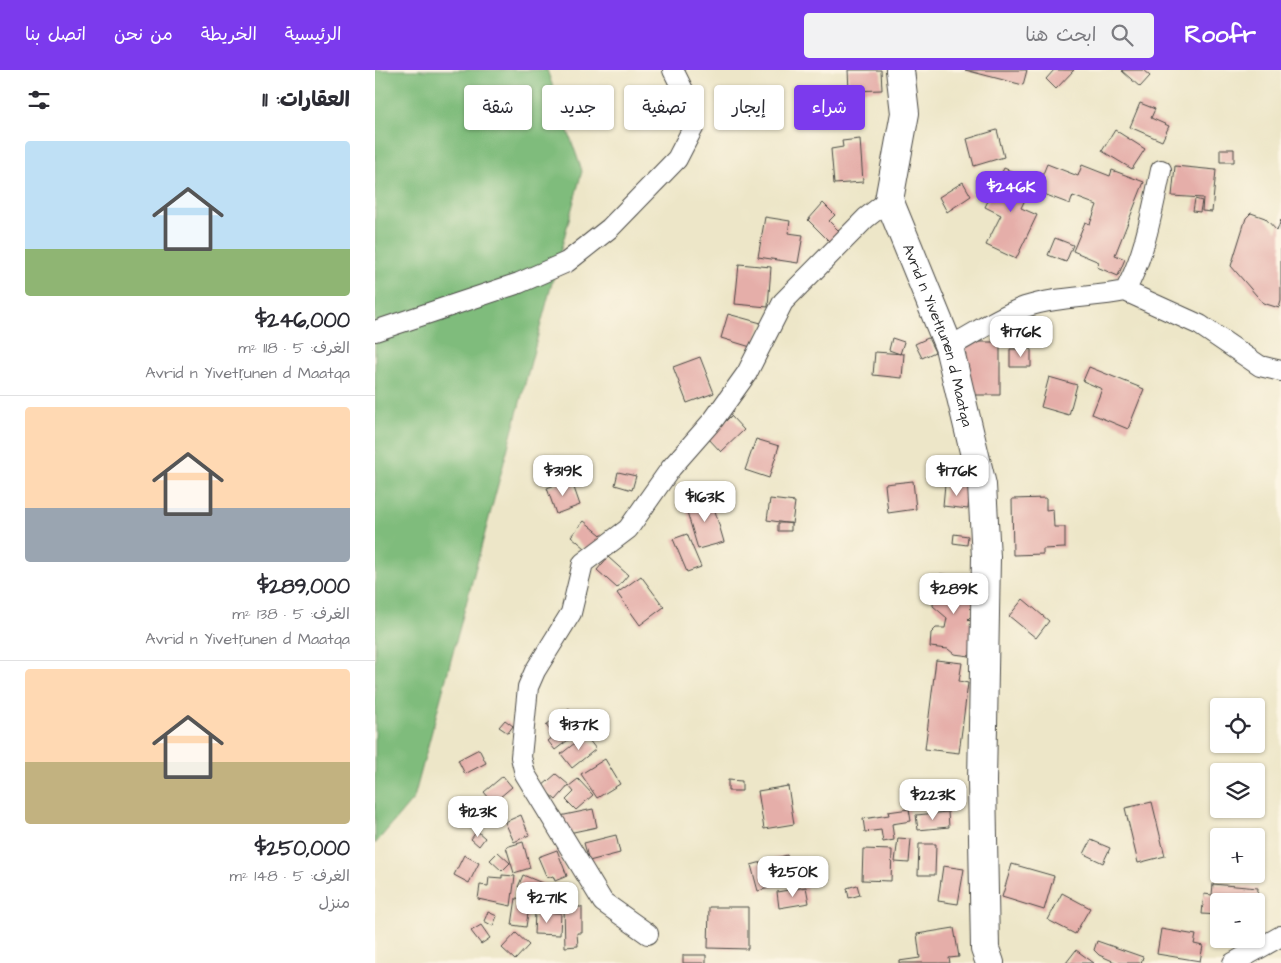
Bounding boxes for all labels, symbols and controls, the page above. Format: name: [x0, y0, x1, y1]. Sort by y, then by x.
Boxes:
search box: [804, 13, 1154, 58]
text: Roofr: [1184, 18, 1256, 52]
icon: search: [1108, 21, 1136, 49]
text: اتصل بنا: [25, 22, 86, 47]
text: من نحن: [114, 22, 173, 47]
text: الخريطة: [201, 22, 257, 47]
text: الرئيسية: [285, 22, 341, 47]
text: ابحث هنا: [1025, 22, 1096, 49]
text: العقارات: 11: [262, 85, 350, 114]
chip: شقة: [464, 85, 532, 130]
chip: جديد: [542, 85, 614, 130]
chip: تصفية: [624, 85, 704, 130]
chip: إيجار: [714, 85, 784, 130]
chip: شراء: [794, 85, 865, 130]
icon: filters: [25, 86, 53, 114]
pin: $246K: [976, 170, 1046, 213]
icon: home: [143, 174, 233, 264]
text: $246K: [987, 176, 1035, 198]
street label: Avrid n Yivetṛunen d Maatqa: [897, 241, 978, 429]
text: $246,000: [255, 306, 350, 335]
pin: $176K: [986, 316, 1056, 358]
text: $176K: [1001, 321, 1041, 343]
text: الغرف: 5 · 118 m²: [238, 337, 350, 359]
text: Avrid n Yivetṛunen d Maatqa: [145, 362, 350, 384]
icon: home: [143, 439, 233, 529]
pin: $319K: [528, 454, 598, 497]
pin: $176K: [922, 454, 992, 497]
text: $319K: [544, 460, 582, 482]
text: $176K: [937, 460, 977, 482]
pin: $163K: [670, 480, 740, 523]
text: $163K: [686, 486, 724, 508]
text: $289,000: [257, 572, 350, 601]
pin: $289K: [919, 572, 989, 615]
text: $289K: [930, 578, 978, 600]
text: الغرف: 5 · 138 m²: [232, 603, 350, 625]
text: Avrid n Yivetṛunen d Maatqa: [145, 628, 350, 650]
map controls: [1210, 698, 1265, 948]
button: locate: [1210, 698, 1265, 753]
icon: home: [143, 702, 233, 792]
pin: $137K: [544, 708, 614, 751]
text: $137K: [560, 714, 598, 736]
button: layers: [1210, 763, 1265, 818]
pin: $223K: [898, 778, 968, 821]
text: $223K: [910, 784, 956, 806]
pin: $123K: [443, 796, 513, 838]
text: $123K: [459, 801, 497, 823]
button: +: [1210, 828, 1265, 883]
text: $250,000: [255, 834, 350, 863]
pin: $250K: [758, 856, 828, 898]
text: $250K: [768, 861, 818, 883]
text: الغرف: 5 · 148 m²: [229, 865, 350, 887]
pin: $271K: [512, 882, 582, 924]
text: $271K: [527, 887, 567, 909]
text: منزل: [318, 892, 350, 914]
button: −: [1210, 893, 1265, 948]

